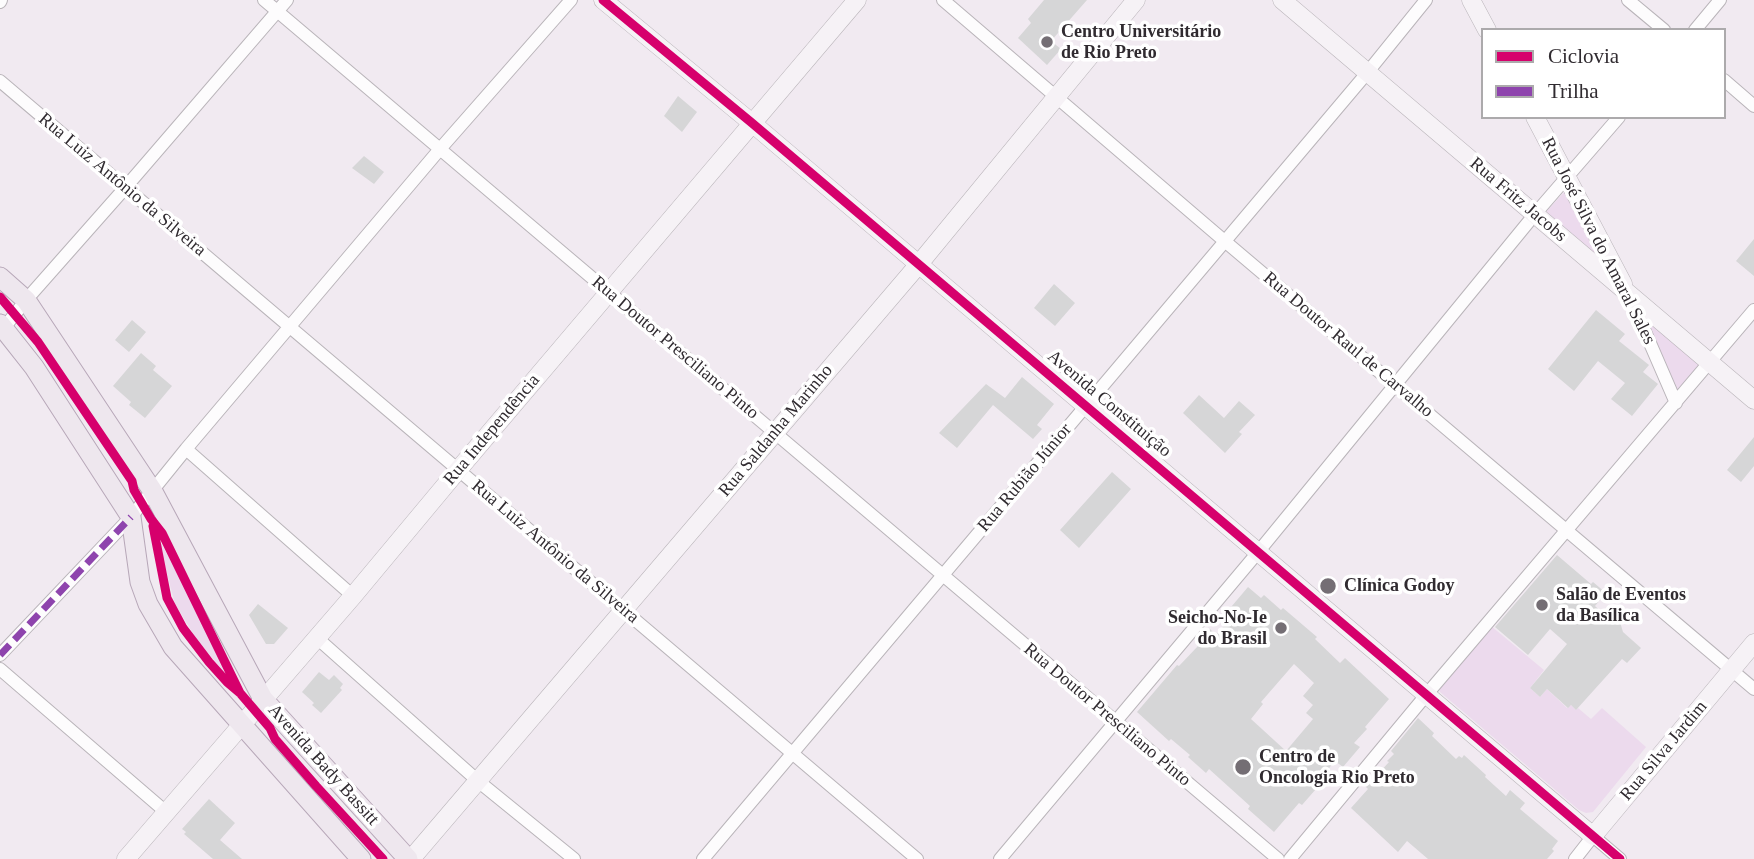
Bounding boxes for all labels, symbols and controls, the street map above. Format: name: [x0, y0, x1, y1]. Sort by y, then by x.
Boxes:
place label: Centro Universitário de Rio Preto: [1061, 21, 1221, 64]
legend: [1481, 28, 1726, 119]
marker: Centro Universitário de Rio Preto: [1039, 34, 1055, 50]
text: Ciclovia: [1548, 44, 1619, 68]
text: Trilha: [1548, 79, 1599, 103]
street label: Rua Luiz Antônio da Silveira: [34, 109, 210, 261]
street label: Rua José Silva do Amaral Sales: [1536, 134, 1660, 348]
street label: Rua Fritz Jacobs: [1465, 153, 1571, 247]
street label: Rua Doutor Raul de Carvalho: [1259, 268, 1437, 422]
street label: Rua Doutor Presciliano Pinto: [587, 272, 763, 424]
street label: Avenida Constituição: [1043, 346, 1175, 462]
street label: Rua Saldanha Marinho: [714, 360, 838, 502]
street label: Rua Independência: [439, 370, 545, 490]
street label: Rua Rubião Júnior: [973, 419, 1077, 537]
street label: Rua Luiz Antônio da Silveira: [467, 476, 643, 628]
place label: Clínica Godoy: [1344, 575, 1455, 597]
marker: Clínica Godoy: [1318, 576, 1338, 596]
place label: Salão de Eventos da Basílica: [1556, 584, 1686, 626]
marker: Salão de Eventos da Basílica: [1534, 597, 1550, 613]
place label: Seicho-No-Ie do Brasil: [1168, 607, 1267, 650]
marker: Seicho-No-Ie do Brasil: [1273, 620, 1289, 636]
street label: Rua Doutor Presciliano Pinto: [1019, 639, 1195, 791]
street label: Rua Silva Jardim: [1616, 697, 1712, 805]
street label: Avenida Bady Bassitt: [263, 700, 383, 830]
place label: Centro de Oncologia Rio Preto: [1259, 746, 1415, 788]
marker: Centro de Oncologia Rio Preto: [1233, 757, 1253, 777]

